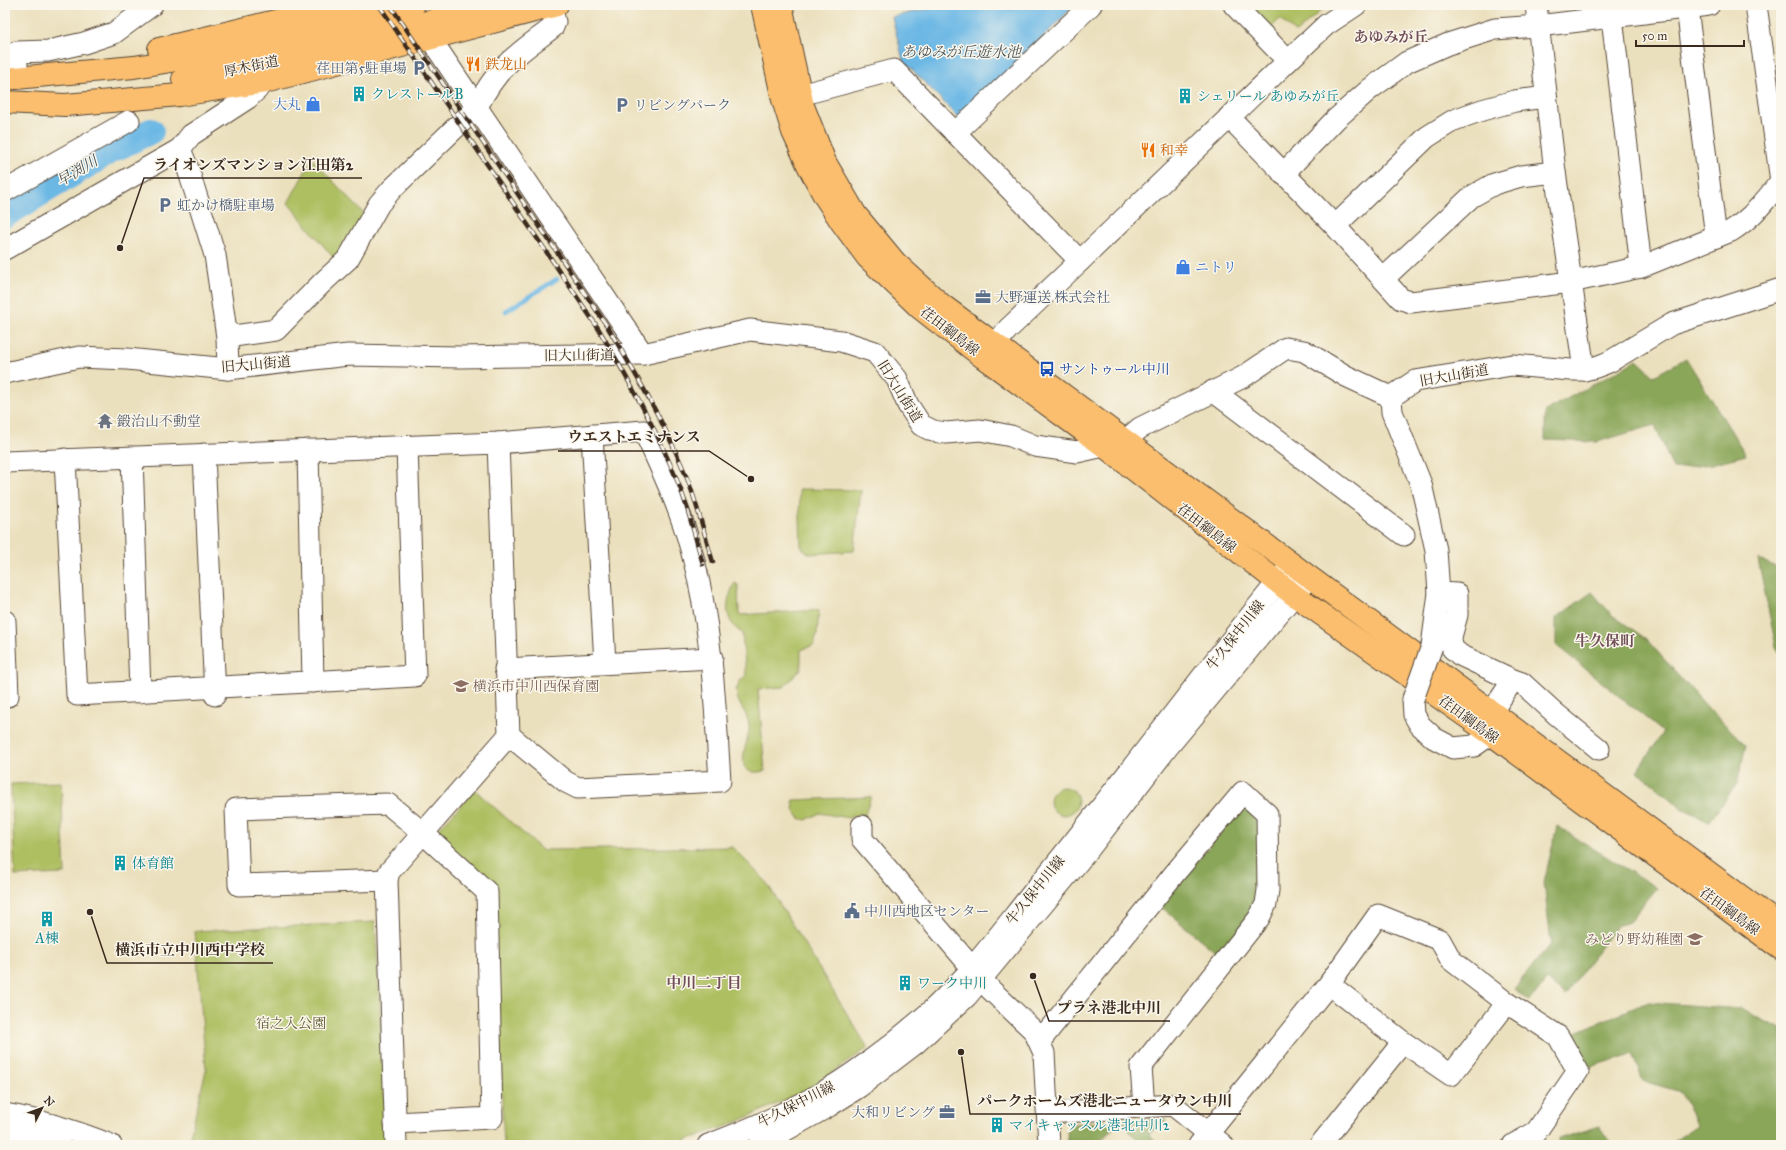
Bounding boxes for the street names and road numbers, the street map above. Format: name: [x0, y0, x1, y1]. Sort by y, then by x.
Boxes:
street label: 厚木街道: [222, 52, 280, 81]
street label: 荏田綱島線: [917, 303, 983, 360]
street label: 旧大山街道: [544, 346, 614, 365]
street label: 旧大山街道: [220, 353, 292, 376]
street label: 旧大山街道: [874, 357, 925, 425]
street label: 旧大山街道: [1418, 361, 1490, 390]
street label: 荏田綱島線: [1174, 500, 1240, 557]
street label: 牛久保中川線: [1203, 597, 1268, 674]
street label: 荏田綱島線: [1435, 692, 1502, 747]
street label: 牛久保中川線: [1002, 852, 1068, 928]
street label: 荏田綱島線: [1696, 884, 1763, 939]
street label: 牛久保中川線: [755, 1078, 838, 1131]

